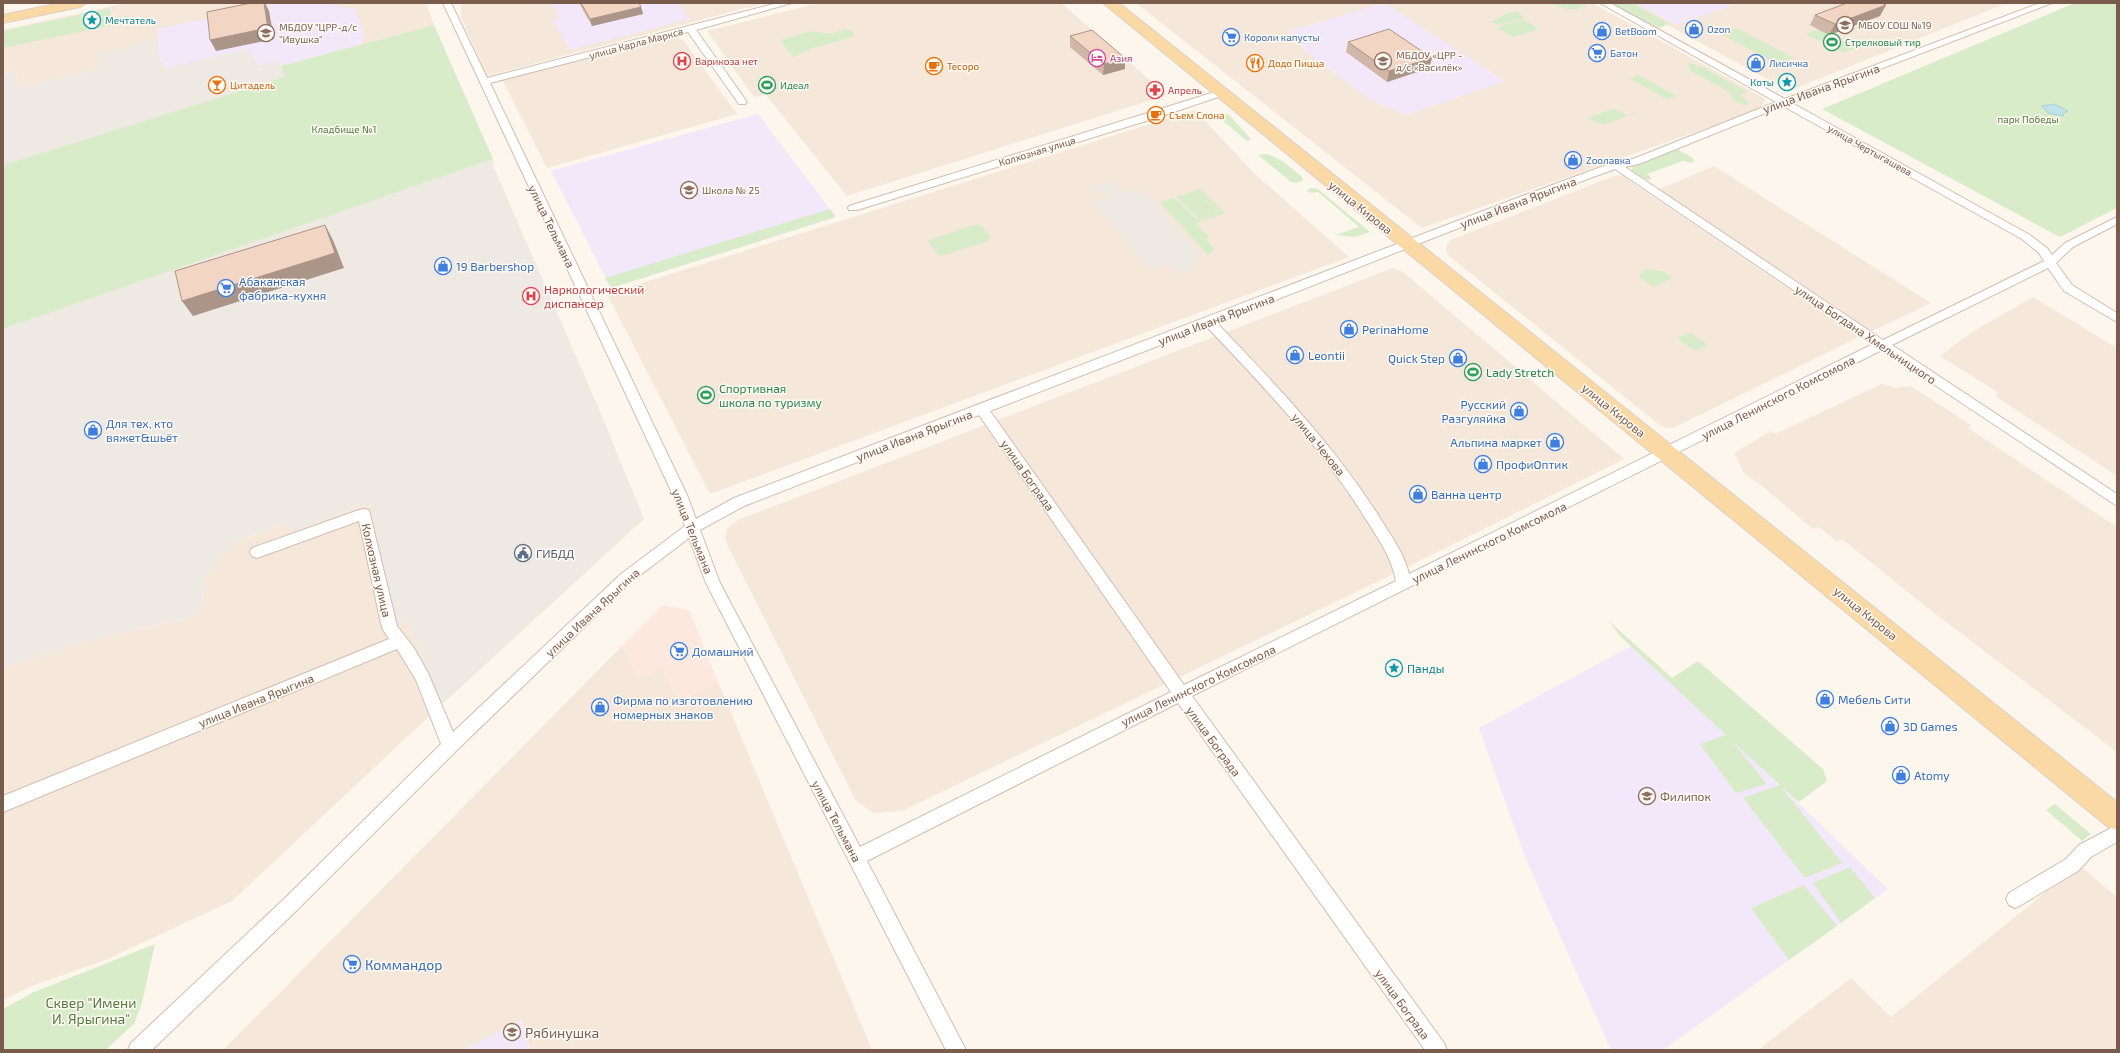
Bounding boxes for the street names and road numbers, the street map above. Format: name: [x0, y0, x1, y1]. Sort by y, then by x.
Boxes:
street label: улица Карла Маркса: [588, 25, 685, 62]
street label: улица Ивана Ярыгина: [1761, 60, 1882, 117]
street label: улица Чертыгашева: [1825, 122, 1914, 179]
street label: Колхозная улица: [997, 134, 1077, 169]
street label: улица Ивана Ярыгина: [1458, 173, 1578, 232]
street label: улица Кирова: [1326, 177, 1396, 238]
street label: улица Тельмана: [525, 182, 578, 270]
street label: улица Богдана Хмельницкого: [1792, 281, 1939, 387]
street label: улица Ивана Ярыгина: [1156, 290, 1276, 349]
street label: улица Ленинского Комсомола: [1699, 352, 1857, 443]
street label: улица Кирова: [1579, 380, 1649, 441]
street label: улица Ивана Ярыгина: [854, 406, 974, 465]
street label: улица Чехова: [1289, 410, 1348, 479]
street label: улица Бограда: [998, 437, 1058, 514]
street label: улица Тельмана: [669, 486, 716, 576]
street label: улица Ленинского Комсомола: [1409, 498, 1569, 587]
street label: Колхозная улица: [358, 522, 395, 619]
street label: улица Ивана Ярыгина: [542, 565, 643, 660]
street label: улица Кирова: [1831, 583, 1901, 644]
street label: улица Ленинского Комсомола: [1118, 641, 1278, 730]
street label: улица Ивана Ярыгина: [196, 670, 316, 731]
street label: улица Бограда: [1183, 703, 1244, 779]
street label: улица Тельмана: [809, 778, 864, 865]
street label: улица Бограда: [1372, 966, 1433, 1042]

